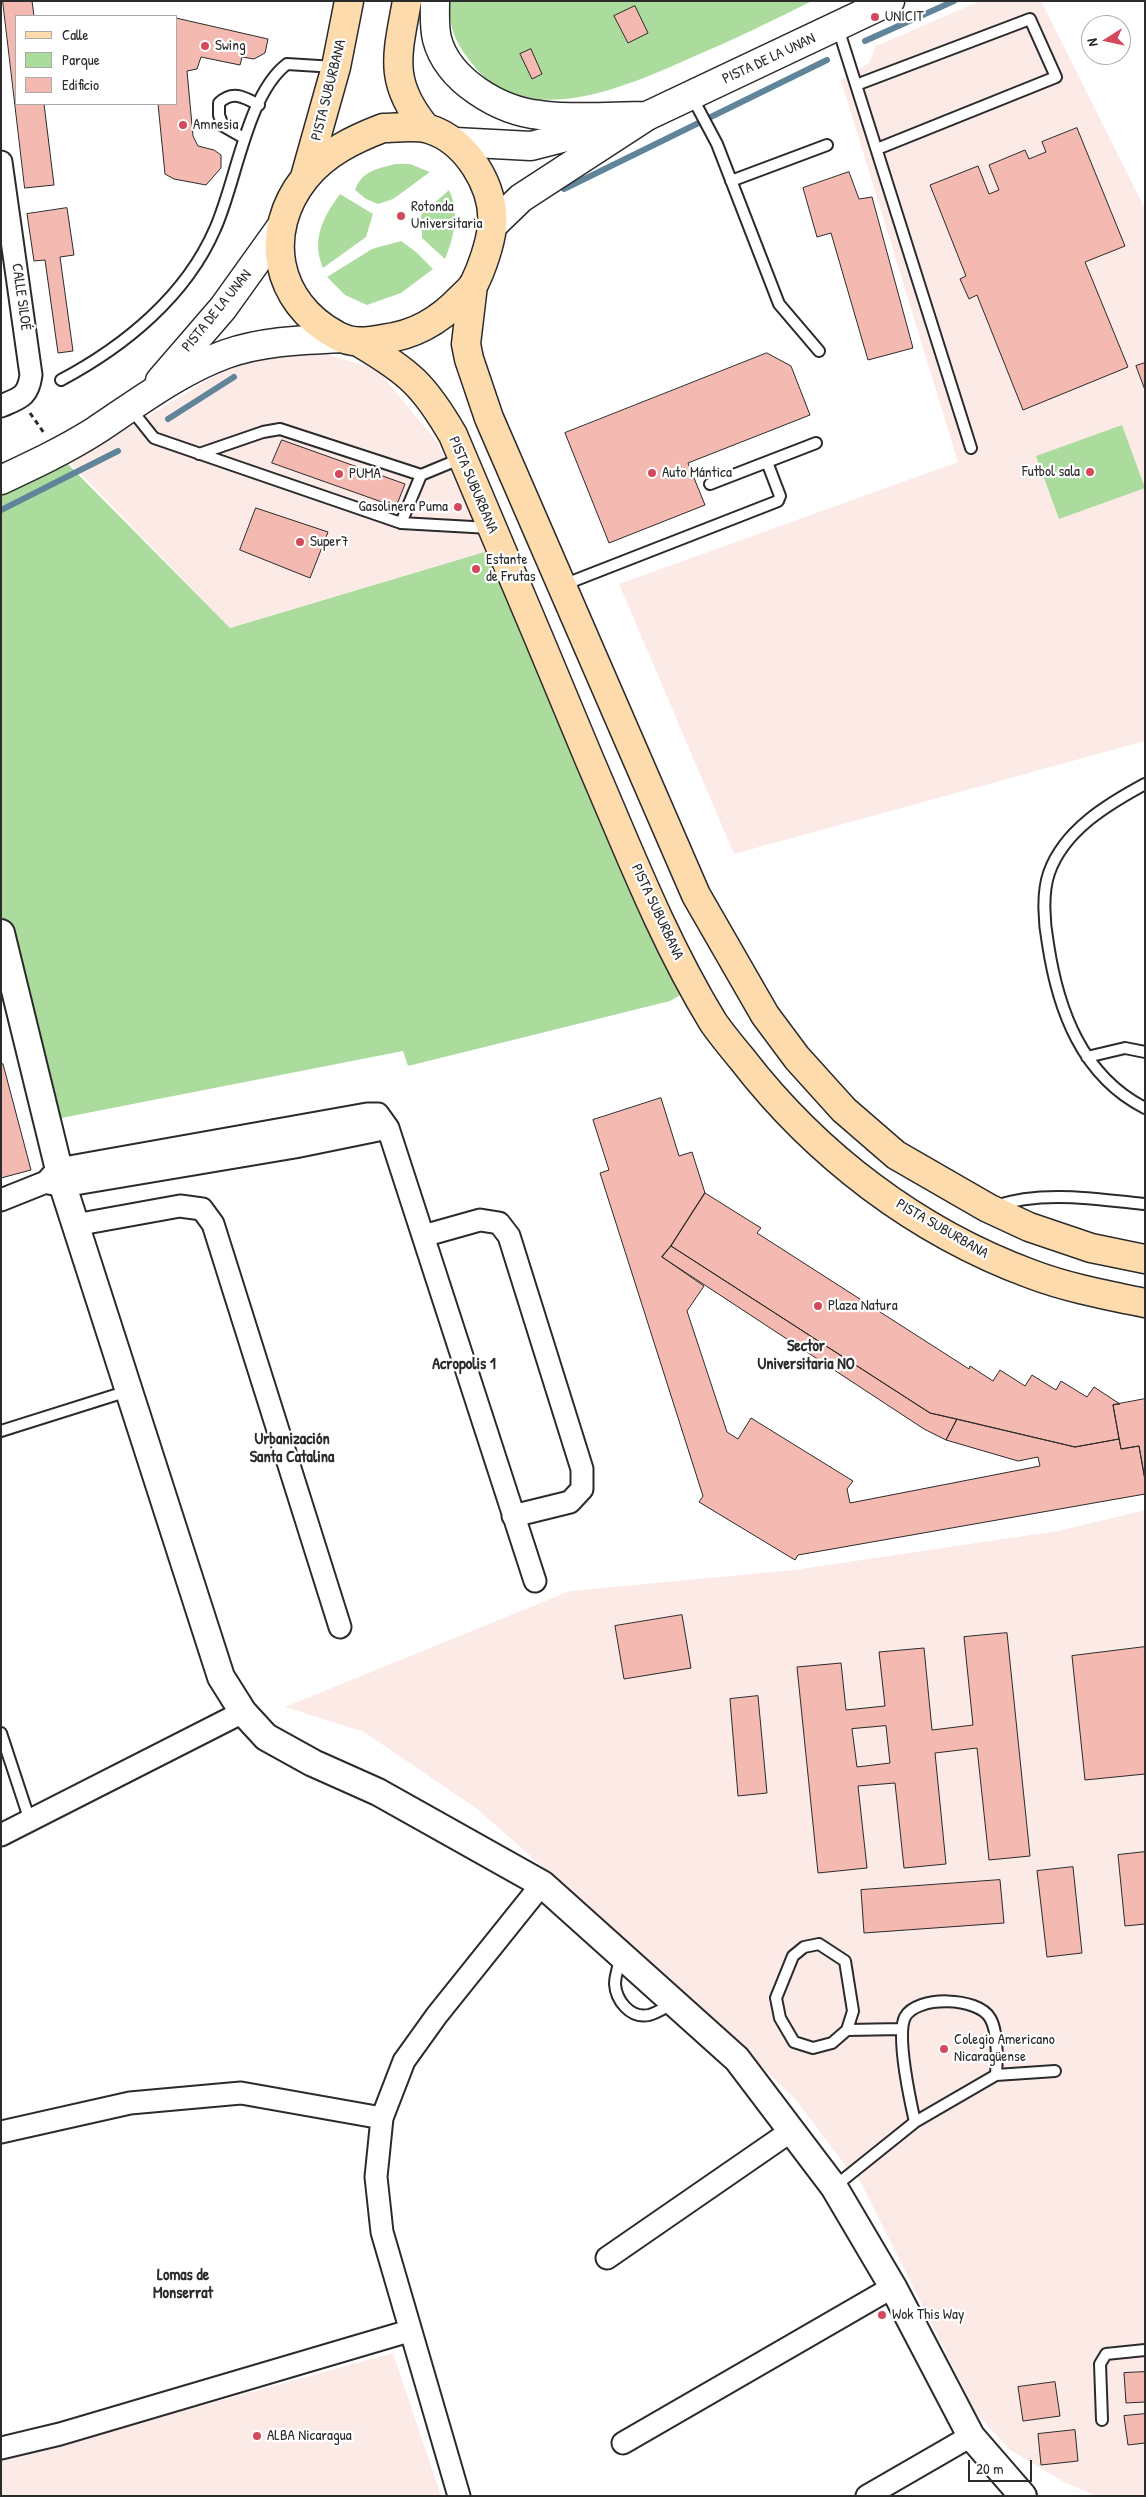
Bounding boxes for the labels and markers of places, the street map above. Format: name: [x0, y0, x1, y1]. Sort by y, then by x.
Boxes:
place label: UNICIT: [885, 8, 924, 26]
marker: UNICIT: [869, 11, 881, 23]
place label: Swing: [215, 37, 246, 55]
marker: Swing: [199, 40, 211, 52]
place label: Amnesia: [193, 116, 238, 134]
marker: Amnesia: [177, 119, 189, 131]
place label: Rotonda Universitaria: [411, 198, 482, 233]
marker: Rotonda Universitaria: [395, 210, 407, 222]
place label: Futbol sala: [1022, 463, 1080, 481]
place label: Auto Mántica: [662, 464, 732, 482]
place label: PUMA: [349, 465, 381, 483]
marker: Futbol sala: [1084, 466, 1096, 478]
marker: Auto Mántica: [646, 467, 658, 479]
marker: PUMA: [333, 468, 345, 480]
place label: Gasolinera Puma: [359, 498, 448, 516]
marker: Gasolinera Puma: [452, 501, 464, 513]
place label: Super7: [310, 533, 348, 551]
marker: Super7: [294, 536, 306, 548]
place label: Estante de Frutas: [486, 551, 535, 586]
marker: Estante de Frutas: [470, 563, 482, 575]
place label: Plaza Natura: [828, 1297, 898, 1315]
marker: Plaza Natura: [812, 1300, 824, 1312]
place label: Colegio Americano Nicaragüense: [954, 2031, 1055, 2066]
marker: Colegio Americano Nicaragüense: [938, 2043, 950, 2055]
place label: Wok This Way: [892, 2306, 964, 2324]
marker: Wok This Way: [876, 2309, 888, 2321]
place label: ALBA Nicaragua: [267, 2427, 352, 2445]
marker: ALBA Nicaragua: [251, 2430, 263, 2442]

